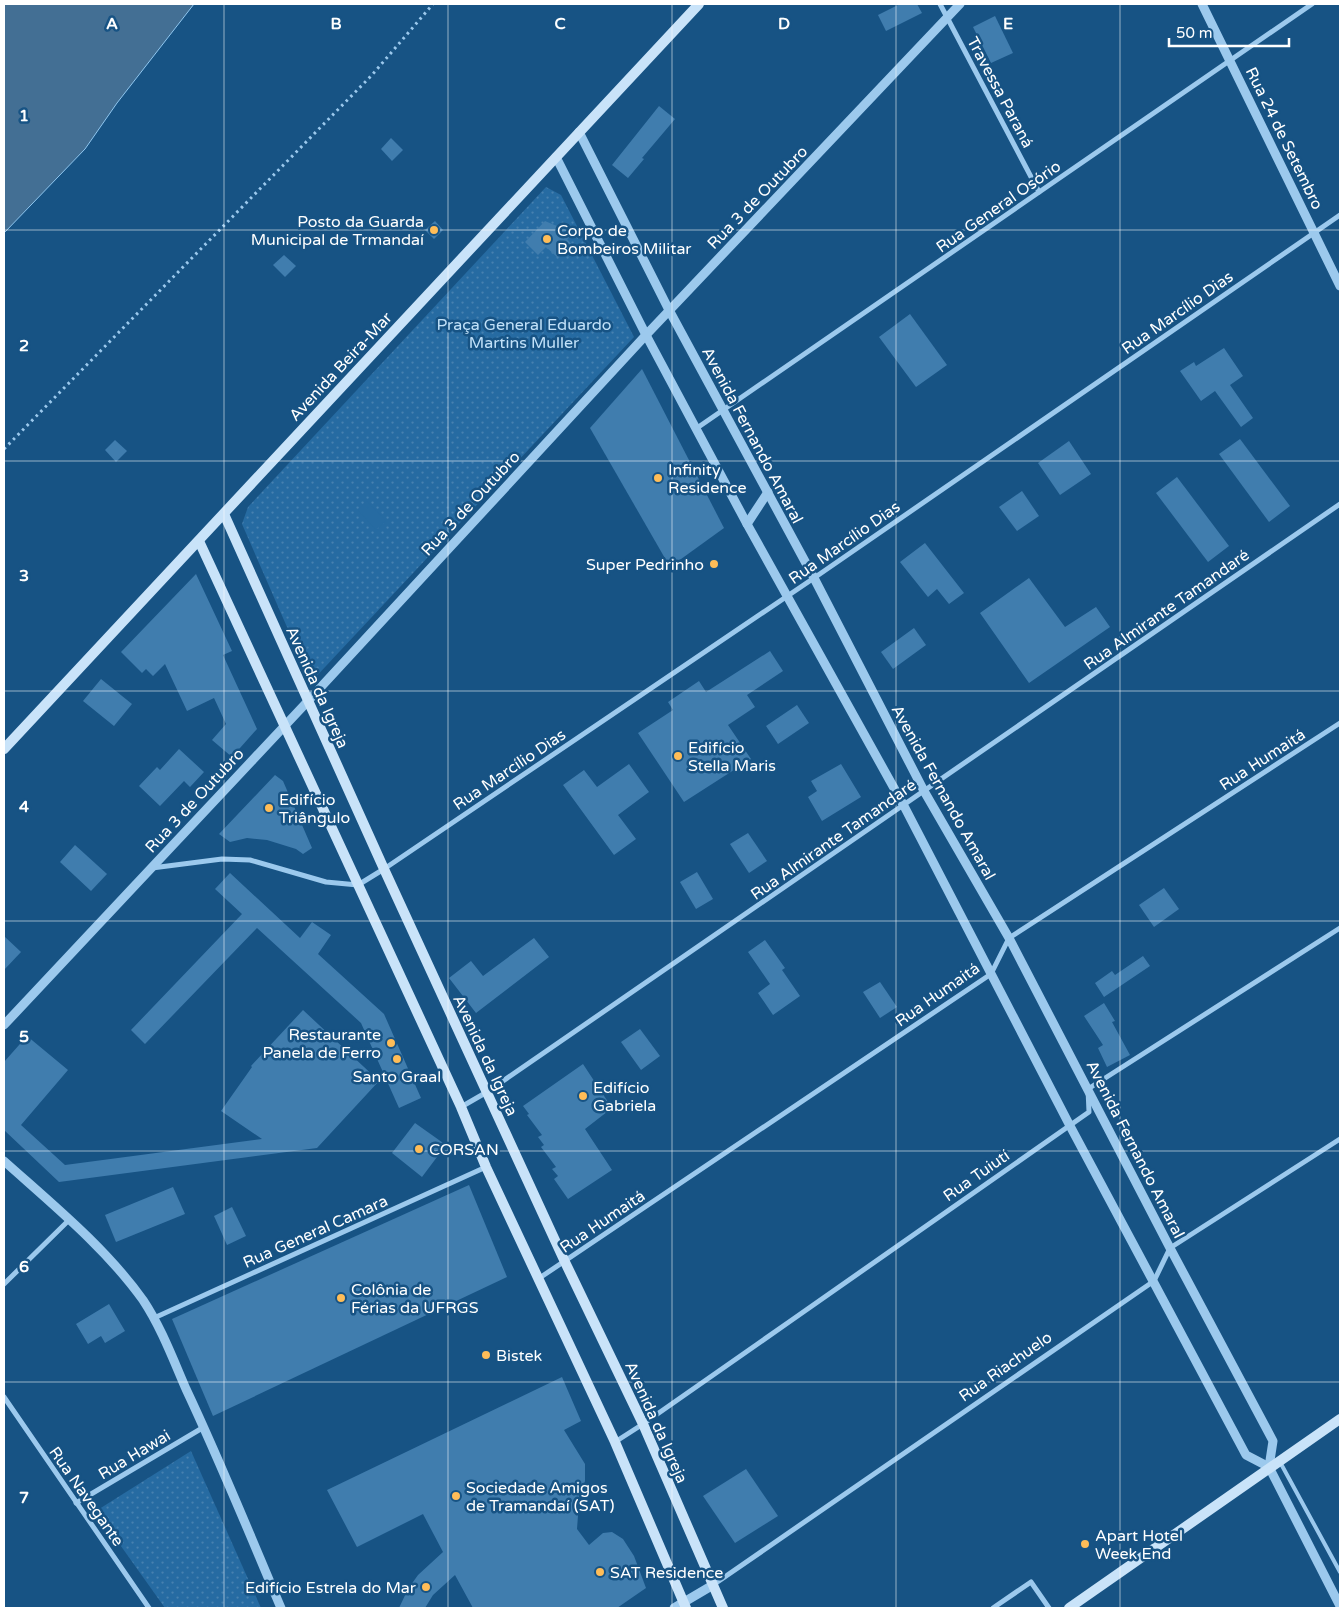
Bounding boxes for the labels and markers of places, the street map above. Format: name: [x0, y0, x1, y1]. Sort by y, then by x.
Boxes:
place label: Posto da Guarda Municipal de Trmandaí: [251, 212, 424, 250]
place label: Corpo de Bombeiros Militar: [557, 221, 692, 259]
marker: Posto da Guarda Municipal de Trmandaí: [428, 224, 440, 236]
marker: Corpo de Bombeiros Militar: [541, 233, 553, 245]
place label: Infinity Residence: [668, 460, 747, 498]
marker: Infinity Residence: [652, 472, 664, 484]
place label: Super Pedrinho: [586, 555, 704, 575]
marker: Super Pedrinho: [708, 558, 720, 570]
place label: Edifício Stella Maris: [688, 738, 776, 776]
marker: Edifício Stella Maris: [672, 750, 684, 762]
place label: Edifício Triângulo: [279, 790, 350, 828]
marker: Edifício Triângulo: [263, 802, 275, 814]
place label: Restaurante Panela de Ferro: [263, 1025, 381, 1063]
marker: Restaurante Panela de Ferro: [385, 1037, 397, 1049]
marker: Santo Graal: [391, 1053, 403, 1065]
place label: Santo Graal: [353, 1067, 441, 1087]
place label: Edifício Gabriela: [593, 1078, 656, 1116]
marker: Edifício Gabriela: [577, 1090, 589, 1102]
place label: CORSAN: [429, 1140, 499, 1160]
marker: CORSAN: [413, 1143, 425, 1155]
place label: Colônia de Férias da UFRGS: [351, 1280, 479, 1318]
marker: Colônia de Férias da UFRGS: [335, 1292, 347, 1304]
place label: Bistek: [496, 1346, 543, 1366]
marker: Bistek: [480, 1349, 492, 1361]
place label: Sociedade Amigos de Tramandaí (SAT): [466, 1478, 614, 1516]
marker: Sociedade Amigos de Tramandaí (SAT): [450, 1490, 462, 1502]
place label: Apart Hotel Week End: [1095, 1526, 1183, 1564]
marker: Apart Hotel Week End: [1079, 1538, 1091, 1550]
place label: SAT Residence: [610, 1563, 723, 1583]
marker: SAT Residence: [594, 1566, 606, 1578]
place label: Edifício Estrela do Mar: [245, 1578, 417, 1598]
marker: Edifício Estrela do Mar: [420, 1581, 432, 1593]

